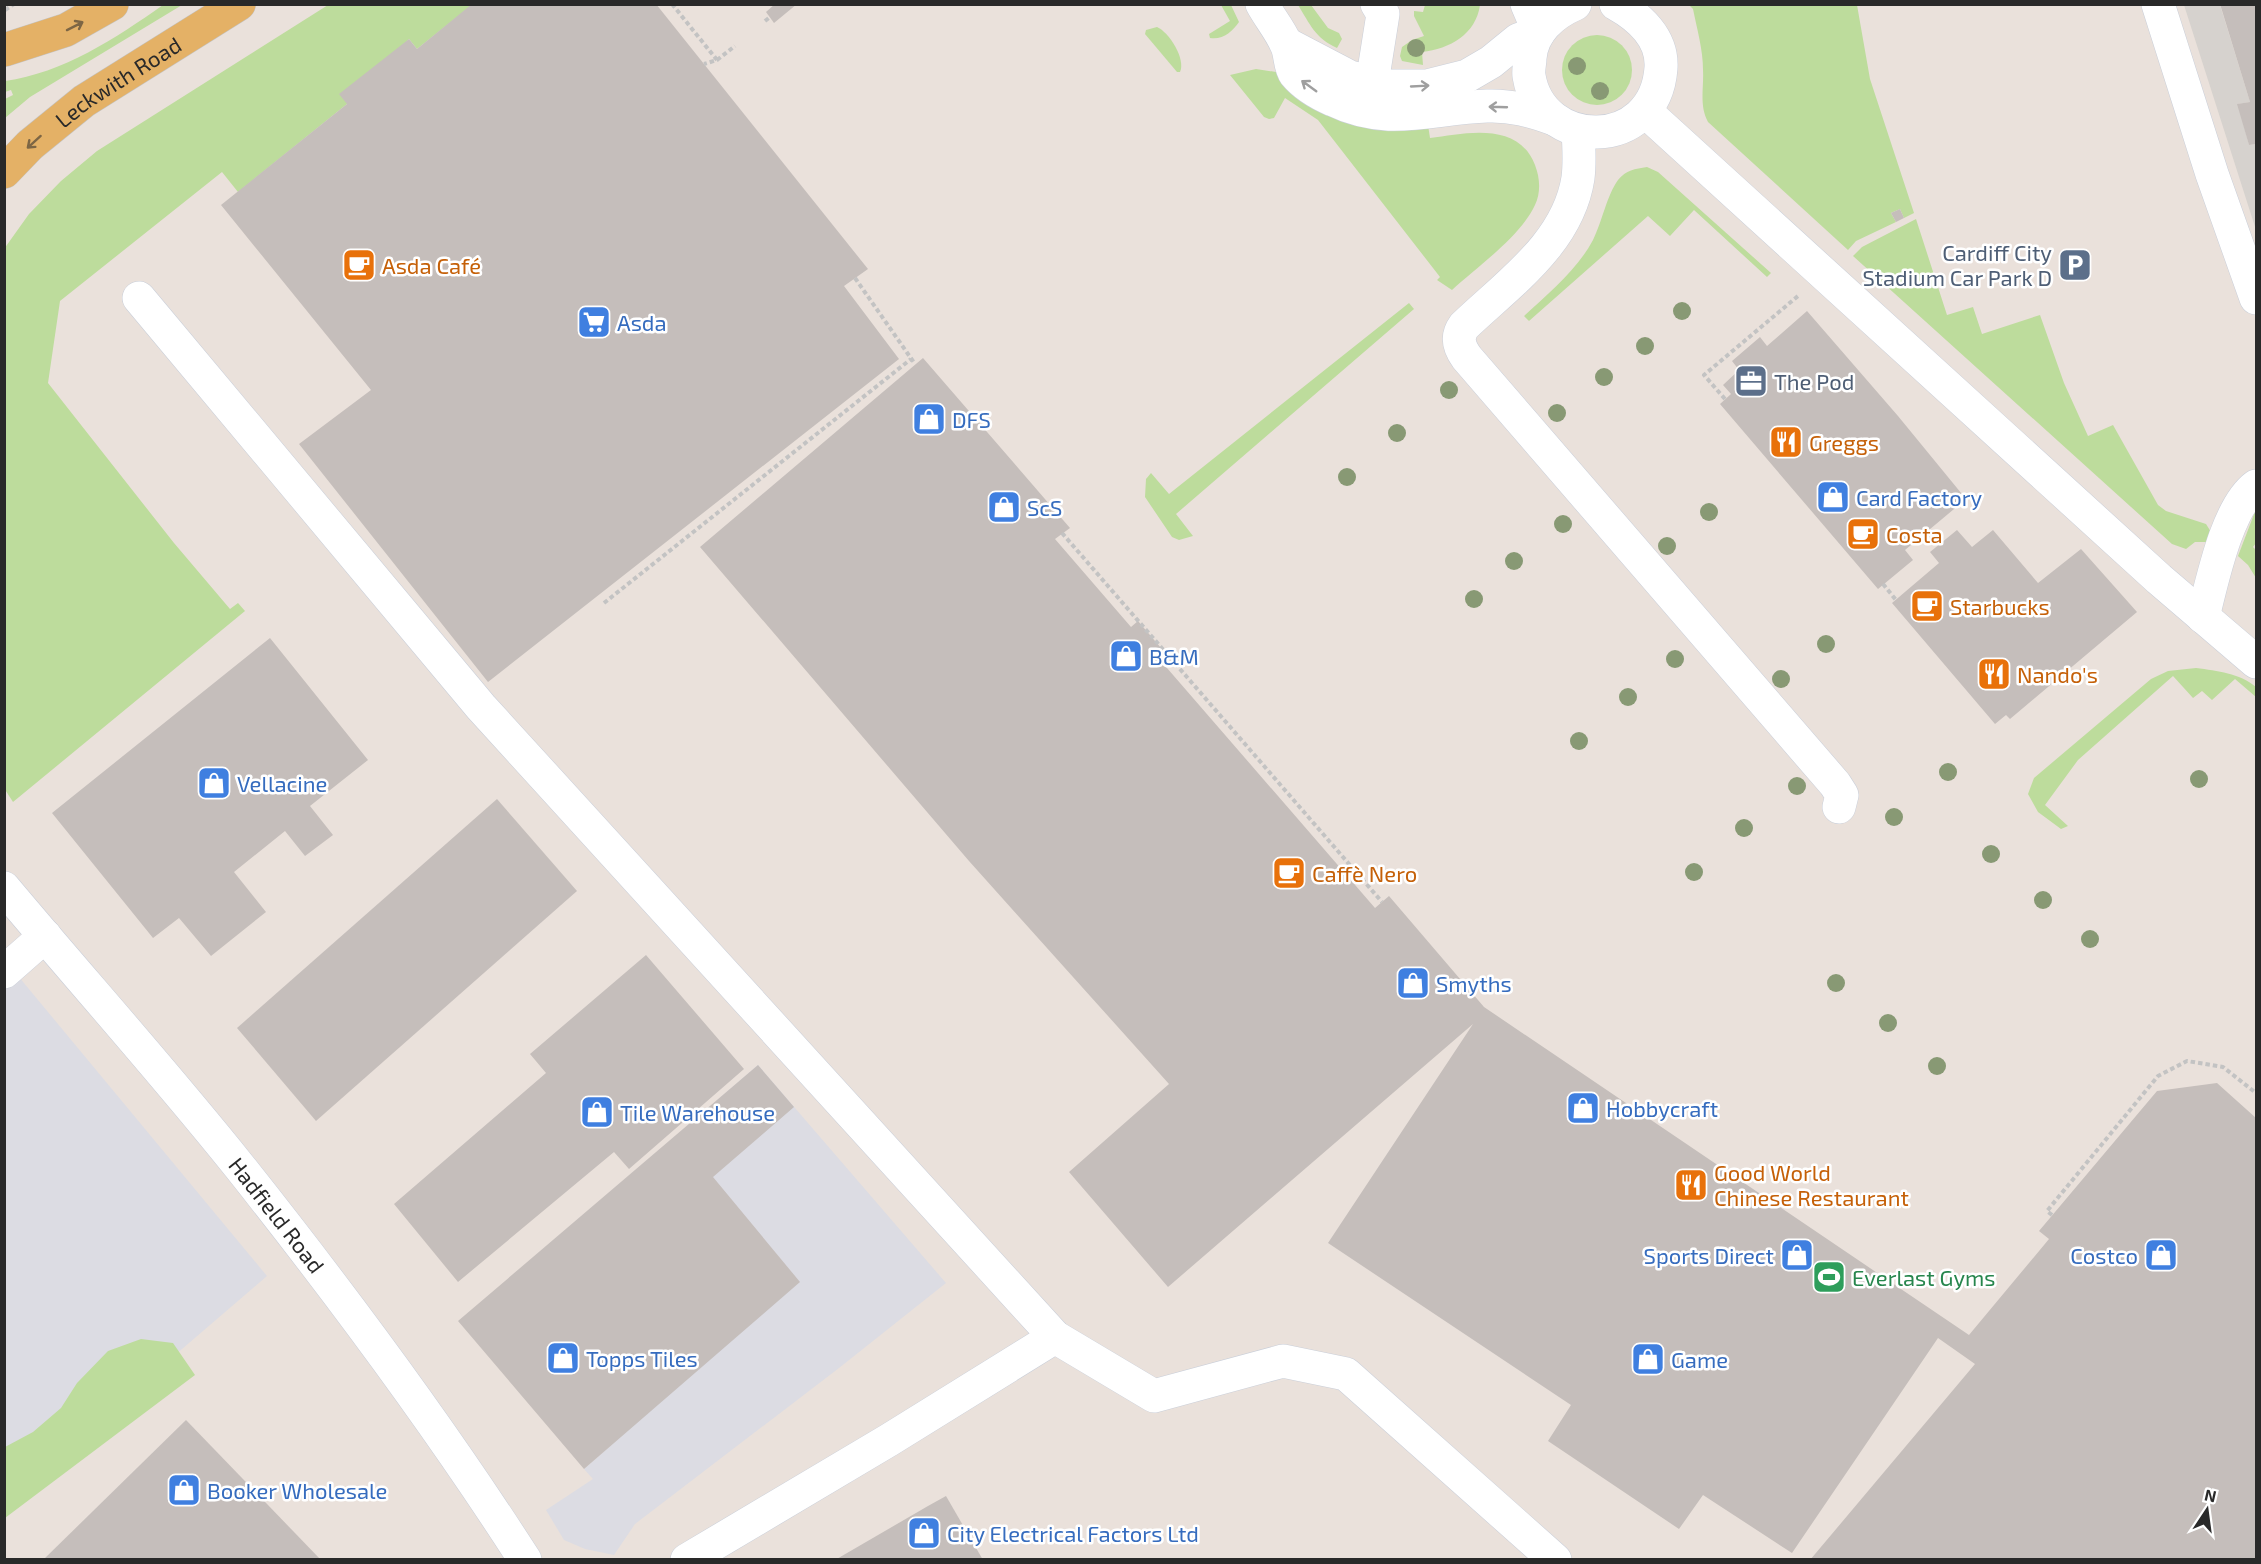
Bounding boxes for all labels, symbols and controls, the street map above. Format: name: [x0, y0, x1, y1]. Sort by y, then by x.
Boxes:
one-way arrow: [65, 20, 83, 31]
street label: Leckwith Road: [50, 31, 185, 132]
one-way arrow: [1302, 80, 1318, 93]
one-way arrow: [1410, 80, 1430, 91]
one-way arrow: [1488, 101, 1508, 112]
one-way arrow: [27, 135, 42, 149]
place label: Cardiff City Stadium Car Park D: [1862, 239, 2052, 290]
cafe icon: Asda Café: [341, 247, 377, 283]
parking icon: Cardiff City Stadium Car Park D: [2057, 247, 2093, 283]
place label: Asda Café: [382, 252, 481, 278]
supermarket icon: Asda: [576, 304, 612, 340]
place label: Asda: [617, 309, 667, 335]
office icon: The Pod: [1733, 363, 1769, 399]
place label: The Pod: [1774, 368, 1854, 394]
shop icon: DFS: [911, 401, 947, 437]
place label: DFS: [952, 406, 991, 432]
restaurant icon: Greggs: [1768, 424, 1804, 460]
place label: Greggs: [1809, 429, 1879, 455]
shop icon: Card Factory: [1815, 479, 1851, 515]
place label: Card Factory: [1856, 484, 1983, 510]
shop icon: ScS: [986, 489, 1022, 525]
place label: ScS: [1027, 494, 1062, 520]
cafe icon: Costa: [1845, 516, 1881, 552]
place label: Costa: [1886, 521, 1943, 547]
cafe icon: Starbucks: [1909, 588, 1945, 624]
place label: Starbucks: [1950, 593, 2050, 619]
shop icon: B&M: [1108, 638, 1144, 674]
place label: B&M: [1149, 643, 1199, 669]
restaurant icon: Nando's: [1976, 656, 2012, 692]
place label: Nando's: [2017, 661, 2098, 687]
shop icon: Vellacine: [196, 765, 232, 801]
place label: Vellacine: [237, 770, 327, 796]
cafe icon: Caffè Nero: [1271, 855, 1307, 891]
place label: Caffè Nero: [1312, 860, 1417, 886]
shop icon: Smyths: [1395, 965, 1431, 1001]
place label: Smyths: [1436, 970, 1512, 996]
shop icon: Hobbycraft: [1565, 1090, 1601, 1126]
shop icon: Tile Warehouse: [579, 1094, 615, 1130]
place label: Hobbycraft: [1606, 1095, 1718, 1121]
place label: Tile Warehouse: [620, 1099, 775, 1125]
street label: Hadfield Road: [224, 1152, 330, 1278]
place label: Good World Chinese Restaurant: [1714, 1159, 1909, 1210]
restaurant icon: Good World Chinese Restaurant: [1673, 1167, 1709, 1203]
shop icon: Sports Direct: [1779, 1237, 1815, 1273]
shop icon: Costco: [2143, 1237, 2179, 1273]
place label: Sports Direct: [1644, 1242, 1774, 1268]
place label: Costco: [2070, 1242, 2138, 1268]
sports icon: Everlast Gyms: [1811, 1259, 1847, 1295]
place label: Everlast Gyms: [1852, 1264, 1995, 1290]
shop icon: Topps Tiles: [545, 1340, 581, 1376]
shop icon: Game: [1630, 1341, 1666, 1377]
place label: Topps Tiles: [586, 1345, 698, 1371]
place label: Game: [1671, 1346, 1728, 1372]
shop icon: Booker Wholesale: [166, 1472, 202, 1508]
place label: Booker Wholesale: [207, 1477, 387, 1503]
north arrow: [2177, 1480, 2237, 1540]
text: N: [2203, 1484, 2218, 1505]
shop icon: City Electrical Factors Ltd: [906, 1515, 942, 1551]
place label: City Electrical Factors Ltd: [947, 1520, 1199, 1546]

